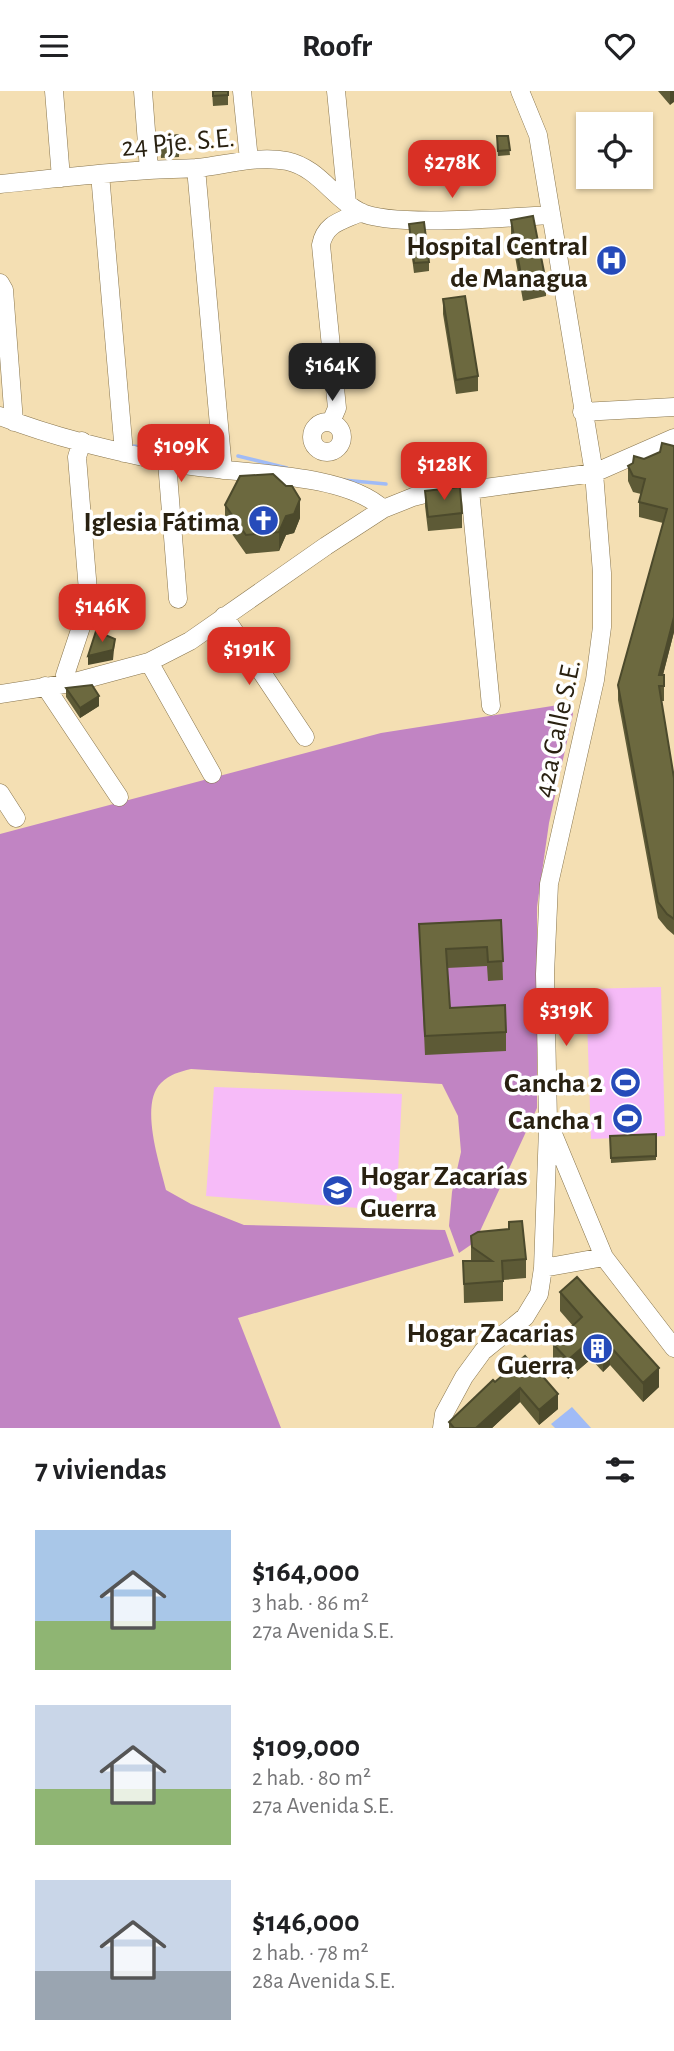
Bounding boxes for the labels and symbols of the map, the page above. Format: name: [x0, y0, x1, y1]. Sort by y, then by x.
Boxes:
street label: 24 Pje. S.E.: [120, 124, 236, 162]
pin: $278K: [403, 141, 501, 200]
place label: Hospital Central de Managua: [406, 233, 588, 293]
hospital icon: Hospital Central de Managua: [594, 244, 628, 278]
pin: $164K: [283, 343, 381, 403]
pin: $109K: [132, 425, 230, 484]
pin: $128K: [395, 443, 493, 502]
church icon: Iglesia Fátima: [246, 504, 280, 538]
place label: Iglesia Fátima: [84, 509, 240, 537]
pin: $146K: [53, 585, 151, 644]
pin: $191K: [200, 627, 298, 687]
street label: 42a Calle S.E.: [530, 657, 586, 800]
pin: $319K: [517, 989, 615, 1048]
sports icon: Cancha 2: [609, 1065, 643, 1099]
place label: Cancha 2: [504, 1070, 603, 1098]
sports icon: Cancha 1: [610, 1102, 644, 1136]
place label: Cancha 1: [508, 1107, 604, 1135]
place label: Hogar Zacarías Guerra: [360, 1163, 528, 1223]
school or university icon: Hogar Zacarías Guerra: [320, 1174, 354, 1208]
place label: Hogar Zacarias Guerra: [406, 1320, 574, 1380]
building icon: Hogar Zacarias Guerra: [580, 1331, 614, 1365]

